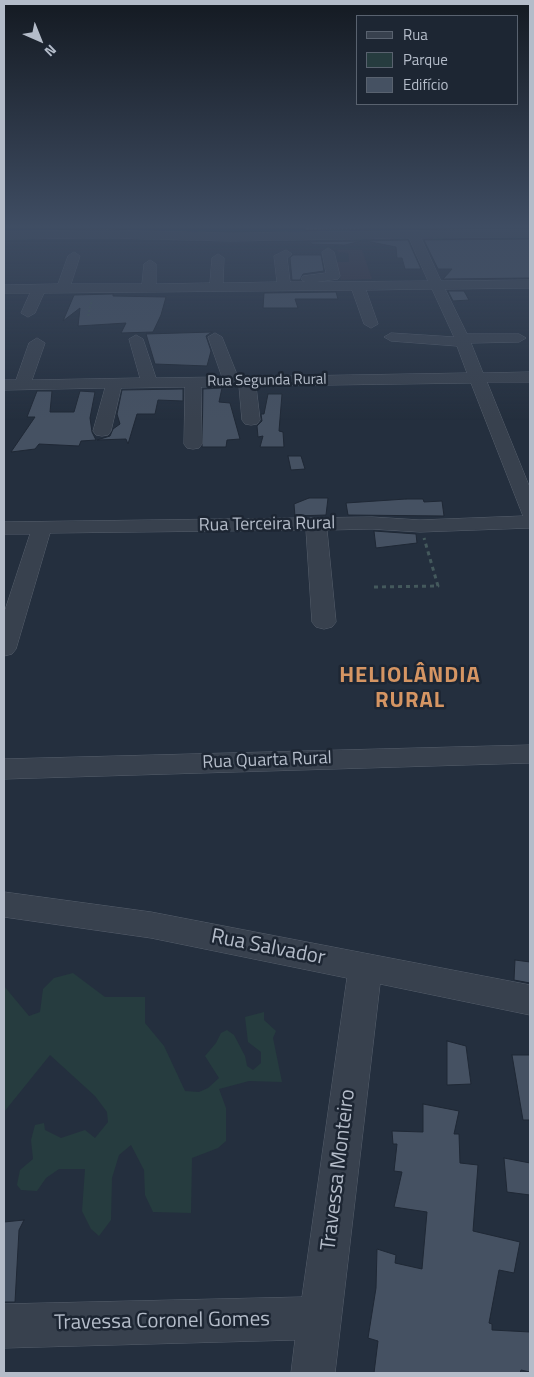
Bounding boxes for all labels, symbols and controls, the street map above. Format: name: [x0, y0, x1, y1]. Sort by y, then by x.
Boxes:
north arrow: [15, 15, 65, 65]
legend: [356, 15, 519, 105]
text: Rua: [403, 23, 428, 46]
text: N: [40, 40, 62, 62]
text: Parque: [403, 48, 448, 71]
text: Edifício: [403, 73, 448, 96]
street label: Rua Segunda Rural: [207, 371, 327, 391]
street label: Rua Terceira Rural: [199, 513, 335, 537]
district label: HELIOLÂNDIA RURAL: [338, 664, 482, 716]
street label: Rua Quarta Rural: [202, 748, 332, 774]
street label: Rua Salvador: [209, 925, 327, 971]
street label: Travessa Monteiro: [317, 1088, 361, 1252]
street label: Travessa Coronel Gomes: [54, 1308, 270, 1336]

